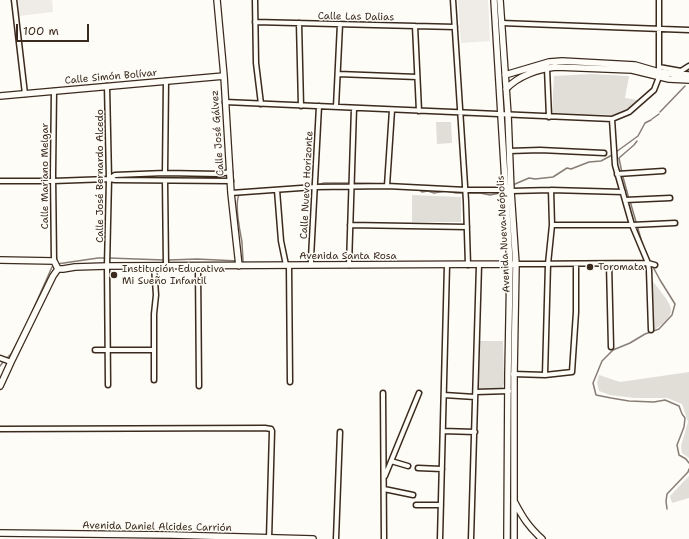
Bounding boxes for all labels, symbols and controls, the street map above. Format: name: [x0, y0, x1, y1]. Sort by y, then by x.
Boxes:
street label: Calle Las Dalias: [318, 10, 394, 24]
scale bar: [18, 16, 91, 42]
text: 100 m: [23, 23, 59, 39]
street label: Calle Simón Bolívar: [64, 67, 158, 87]
street label: Calle José Gálvez: [209, 90, 227, 176]
street label: Calle José Bernardo Alcedo: [94, 109, 106, 243]
street label: Calle Mariano Melgar: [39, 123, 51, 229]
street label: Calle Nuevo Horizonte: [298, 131, 316, 239]
street label: Avenida Nueva Neópolis: [495, 175, 513, 293]
street label: Avenida Santa Rosa: [299, 250, 397, 262]
place label: Toromata: [598, 261, 644, 273]
marker: Toromata: [585, 262, 595, 272]
place label: Institución Educativa Mi Sueño Infantil: [122, 263, 225, 286]
marker: Institución Educativa Mi Sueño Infantil: [109, 270, 119, 280]
street label: Avenida Daniel Alcides Carrión: [82, 520, 232, 534]

